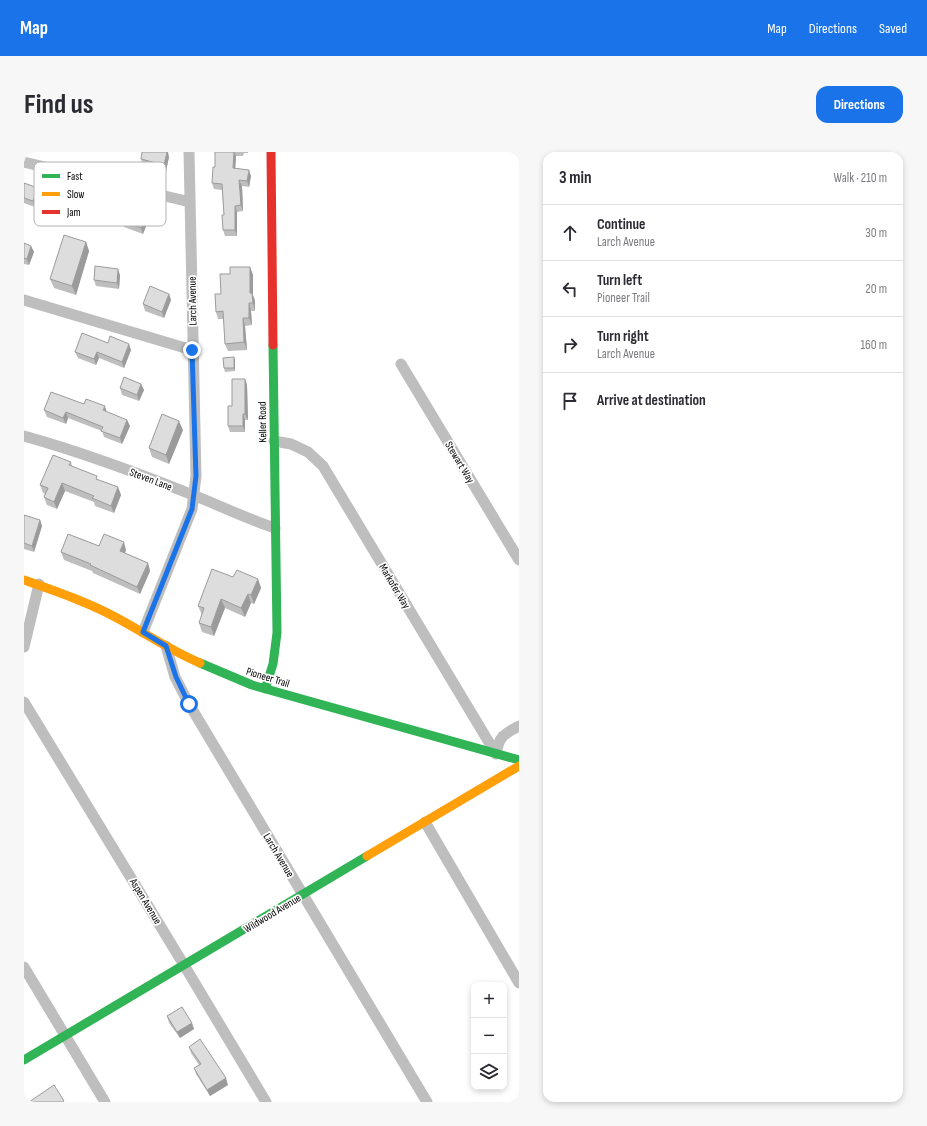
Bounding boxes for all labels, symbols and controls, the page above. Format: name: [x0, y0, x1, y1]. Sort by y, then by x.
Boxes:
text: Map: [20, 17, 48, 40]
text: Map: [767, 20, 787, 37]
text: Directions: [809, 20, 857, 37]
text: Saved: [879, 20, 907, 37]
button: Directions: [816, 86, 903, 123]
text: Find us: [24, 88, 93, 121]
legend: [34, 162, 166, 226]
text: 3 min: [559, 168, 592, 188]
text: Fast: [67, 170, 83, 183]
text: Walk · 210 m: [834, 170, 887, 186]
text: Slow: [67, 188, 84, 201]
text: Jam: [66, 206, 81, 219]
text: Continue: [597, 215, 646, 234]
icon: ahead: [559, 222, 581, 244]
text: 30 m: [865, 225, 887, 241]
text: Larch Avenue: [597, 234, 655, 250]
text: Turn left: [597, 271, 642, 290]
street label: Larch Avenue: [186, 276, 199, 326]
icon: left: [559, 278, 581, 300]
text: 20 m: [865, 281, 887, 297]
text: Pioneer Trail: [597, 290, 650, 306]
text: Turn right: [597, 327, 649, 346]
icon: right: [559, 334, 581, 356]
text: 160 m: [861, 337, 887, 353]
route end: [183, 341, 201, 359]
text: Larch Avenue: [597, 346, 655, 362]
icon: arrive: [559, 390, 581, 412]
text: Arrive at destination: [597, 391, 706, 410]
street label: Keller Road: [256, 401, 269, 443]
street label: Stewart Way: [442, 439, 477, 486]
street label: Steven Lane: [128, 465, 174, 494]
street label: Markofer Way: [376, 561, 413, 612]
street label: Pioneer Trail: [245, 665, 291, 690]
route start: [180, 695, 198, 713]
street label: Larch Avenue: [260, 831, 297, 880]
street label: Aspen Avenue: [126, 875, 164, 926]
street label: Wildwood Avenue: [241, 891, 303, 936]
map controls: [471, 982, 507, 1090]
button: +: [471, 982, 507, 1018]
button: −: [471, 1018, 507, 1054]
button: layers: [471, 1054, 507, 1090]

